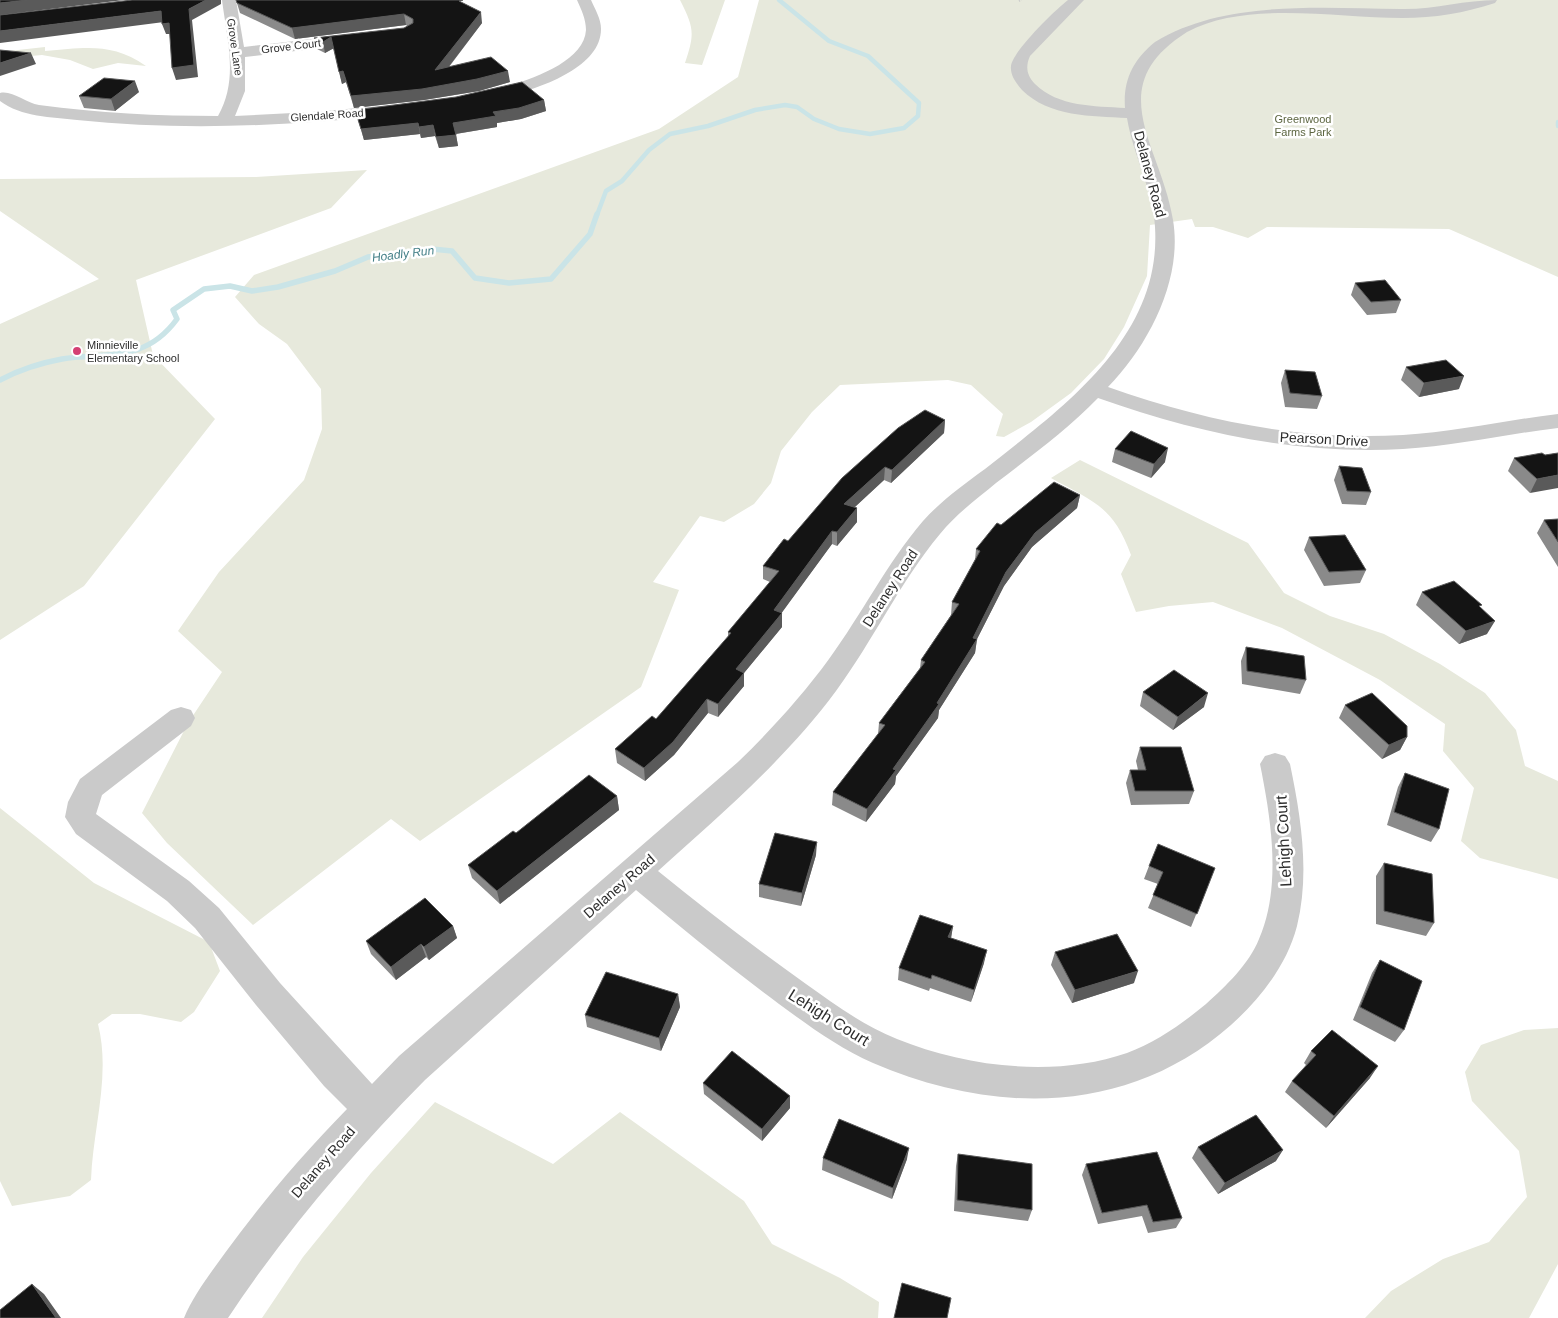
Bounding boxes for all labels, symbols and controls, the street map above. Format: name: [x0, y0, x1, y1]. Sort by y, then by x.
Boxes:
street label: Grove Lane: [225, 18, 245, 76]
street label: Grove Court: [261, 36, 321, 56]
street label: Glendale Road: [290, 106, 364, 124]
park label: Greenwood Farms Park: [1275, 113, 1332, 138]
street label: Delaney Road: [1131, 129, 1169, 219]
water label: Hoadly Run: [371, 243, 435, 265]
place label: Minnieville Elementary School: [87, 339, 179, 364]
marker: Minnieville Elementary School: [71, 345, 83, 357]
street label: Pearson Drive: [1279, 429, 1369, 449]
street label: Delaney Road: [859, 546, 921, 630]
street label: Lehigh Court: [1273, 794, 1294, 887]
street label: Delaney Road: [580, 851, 658, 921]
street label: Lehigh Court: [785, 986, 873, 1049]
street label: Delaney Road: [288, 1123, 358, 1201]

